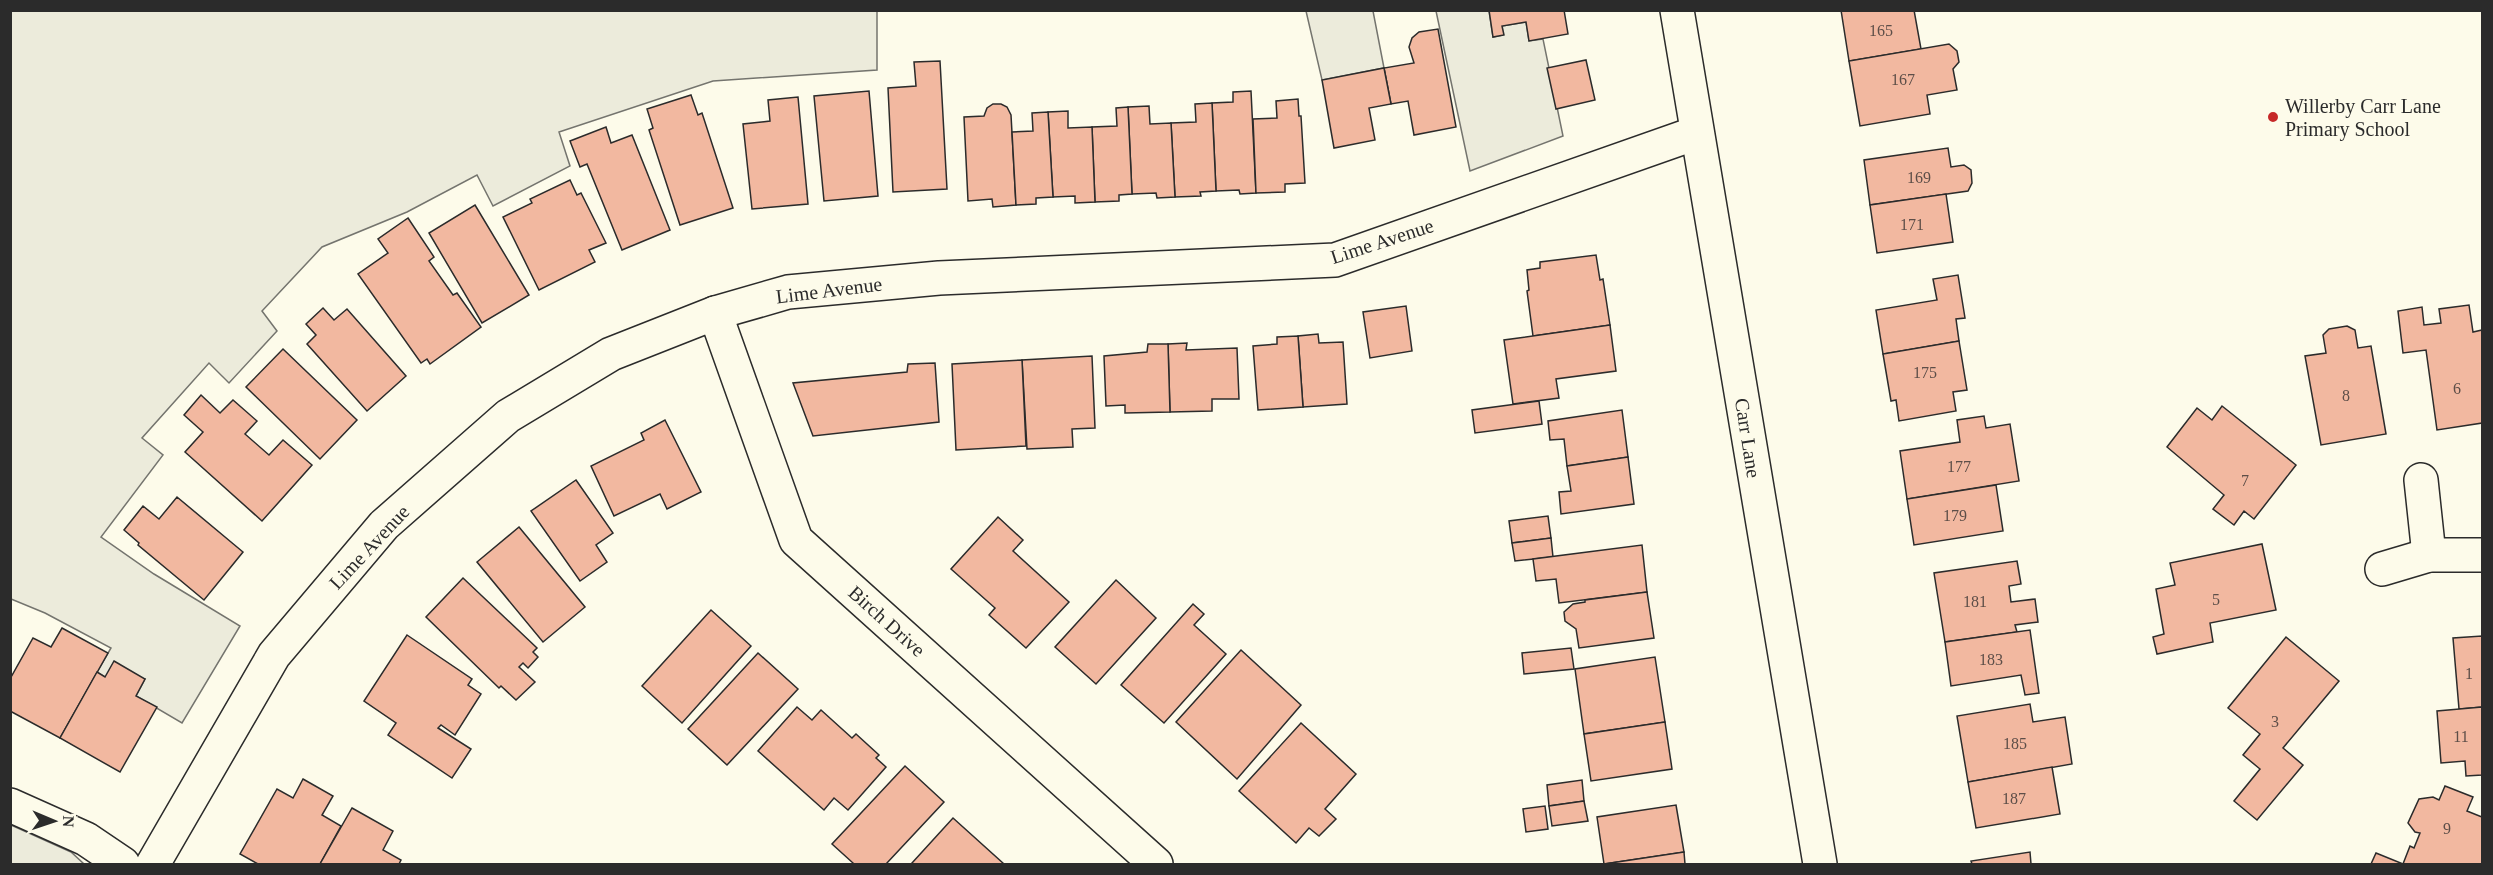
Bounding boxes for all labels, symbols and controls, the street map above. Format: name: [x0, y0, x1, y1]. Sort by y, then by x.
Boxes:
house number: 165: [1869, 22, 1893, 39]
house number: 167: [1891, 71, 1915, 88]
place label: Willerby Carr Lane Primary School: [2285, 95, 2441, 141]
marker: Willerby Carr Lane Primary School: [2266, 110, 2280, 124]
house number: 169: [1907, 169, 1931, 186]
street label: Lime Avenue: [1328, 214, 1436, 268]
house number: 171: [1900, 216, 1924, 233]
street label: Lime Avenue: [775, 273, 883, 307]
house number: 175: [1913, 364, 1937, 381]
house number: 6: [2453, 380, 2461, 397]
house number: 8: [2342, 387, 2350, 404]
street label: Carr Lane: [1731, 397, 1765, 480]
house number: 177: [1947, 458, 1971, 475]
house number: 7: [2241, 472, 2249, 489]
street label: Lime Avenue: [325, 500, 414, 594]
house number: 179: [1943, 507, 1967, 524]
street label: Birch Drive: [844, 581, 930, 661]
house number: 5: [2212, 591, 2220, 608]
house number: 181: [1963, 593, 1987, 610]
house number: 183: [1979, 651, 2003, 668]
house number: 1: [2465, 665, 2473, 682]
house number: 3: [2271, 713, 2279, 730]
house number: 11: [2453, 728, 2469, 745]
house number: 185: [2003, 735, 2027, 752]
house number: 187: [2002, 790, 2026, 807]
north arrow: [24, 791, 84, 851]
text: N: [60, 815, 77, 828]
house number: 9: [2443, 820, 2451, 837]

